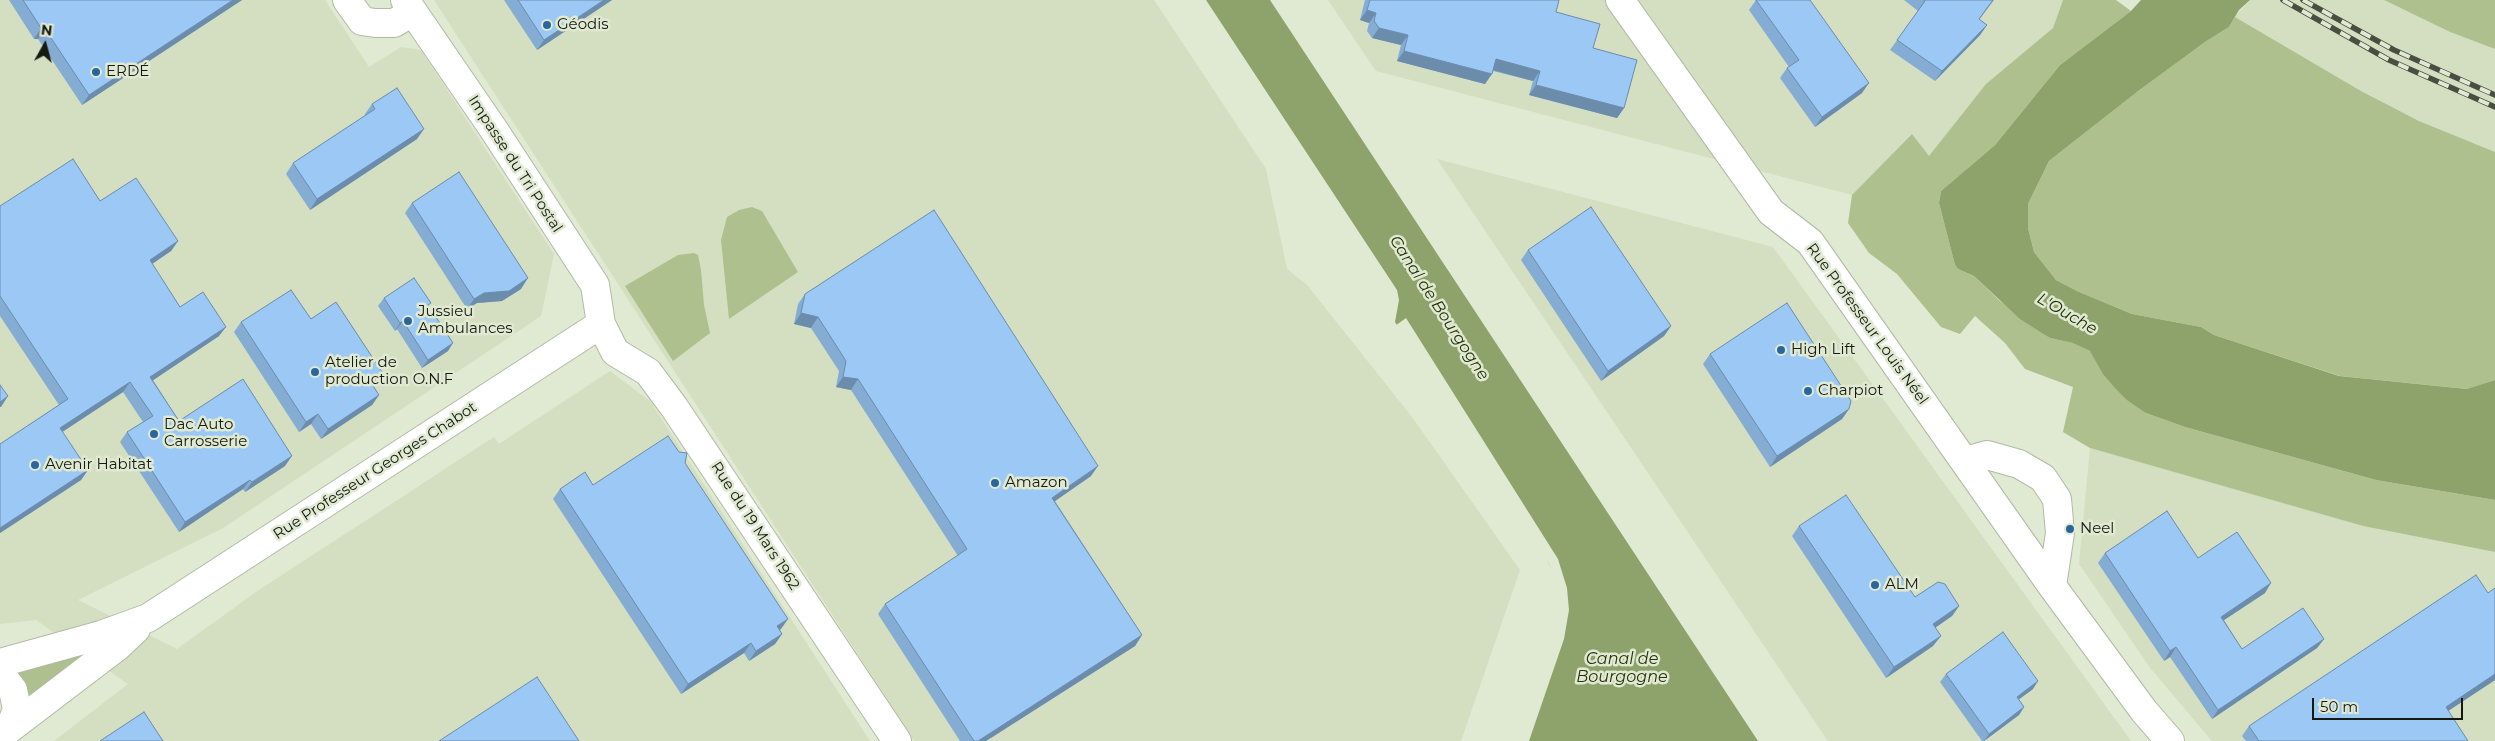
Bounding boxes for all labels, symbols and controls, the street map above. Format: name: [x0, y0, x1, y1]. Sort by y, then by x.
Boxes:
place label: Géodis: [557, 16, 609, 34]
marker: Géodis: [541, 19, 553, 31]
north arrow: [20, 20, 70, 70]
text: N: [40, 20, 54, 40]
place label: ERDÉ: [106, 63, 149, 81]
marker: ERDÉ: [90, 66, 102, 78]
street label: Impasse du Tri Postal: [464, 92, 566, 236]
water label: Canal de Bourgogne: [1385, 232, 1493, 384]
street label: Rue Professeur Louis Néel: [1802, 240, 1932, 408]
water label: L'Ouche: [2034, 289, 2100, 339]
place label: Jussieu Ambulances: [418, 303, 513, 338]
marker: Jussieu Ambulances: [402, 315, 414, 327]
place label: High Lift: [1791, 341, 1856, 359]
marker: High Lift: [1775, 344, 1787, 356]
place label: Atelier de production O.N.F: [325, 354, 453, 389]
marker: Atelier de production O.N.F: [309, 366, 321, 378]
place label: Charpiot: [1818, 382, 1883, 400]
marker: Charpiot: [1802, 385, 1814, 397]
street label: Rue Professeur Georges Chabot: [270, 398, 480, 544]
place label: Dac Auto Carrosserie: [164, 416, 247, 451]
marker: Dac Auto Carrosserie: [148, 428, 160, 440]
place label: Avenir Habitat: [45, 456, 152, 474]
marker: Avenir Habitat: [29, 459, 41, 471]
street label: Rue du 19 Mars 1962: [707, 459, 803, 593]
place label: Amazon: [1005, 474, 1068, 492]
marker: Amazon: [989, 477, 1001, 489]
place label: Neel: [2080, 520, 2114, 538]
marker: Neel: [2064, 523, 2076, 535]
place label: ALM: [1885, 576, 1919, 594]
marker: ALM: [1869, 579, 1881, 591]
water label: Canal de Bourgogne: [1576, 649, 1668, 687]
scale bar: [2315, 688, 2466, 720]
text: 50 m: [2320, 697, 2358, 716]

